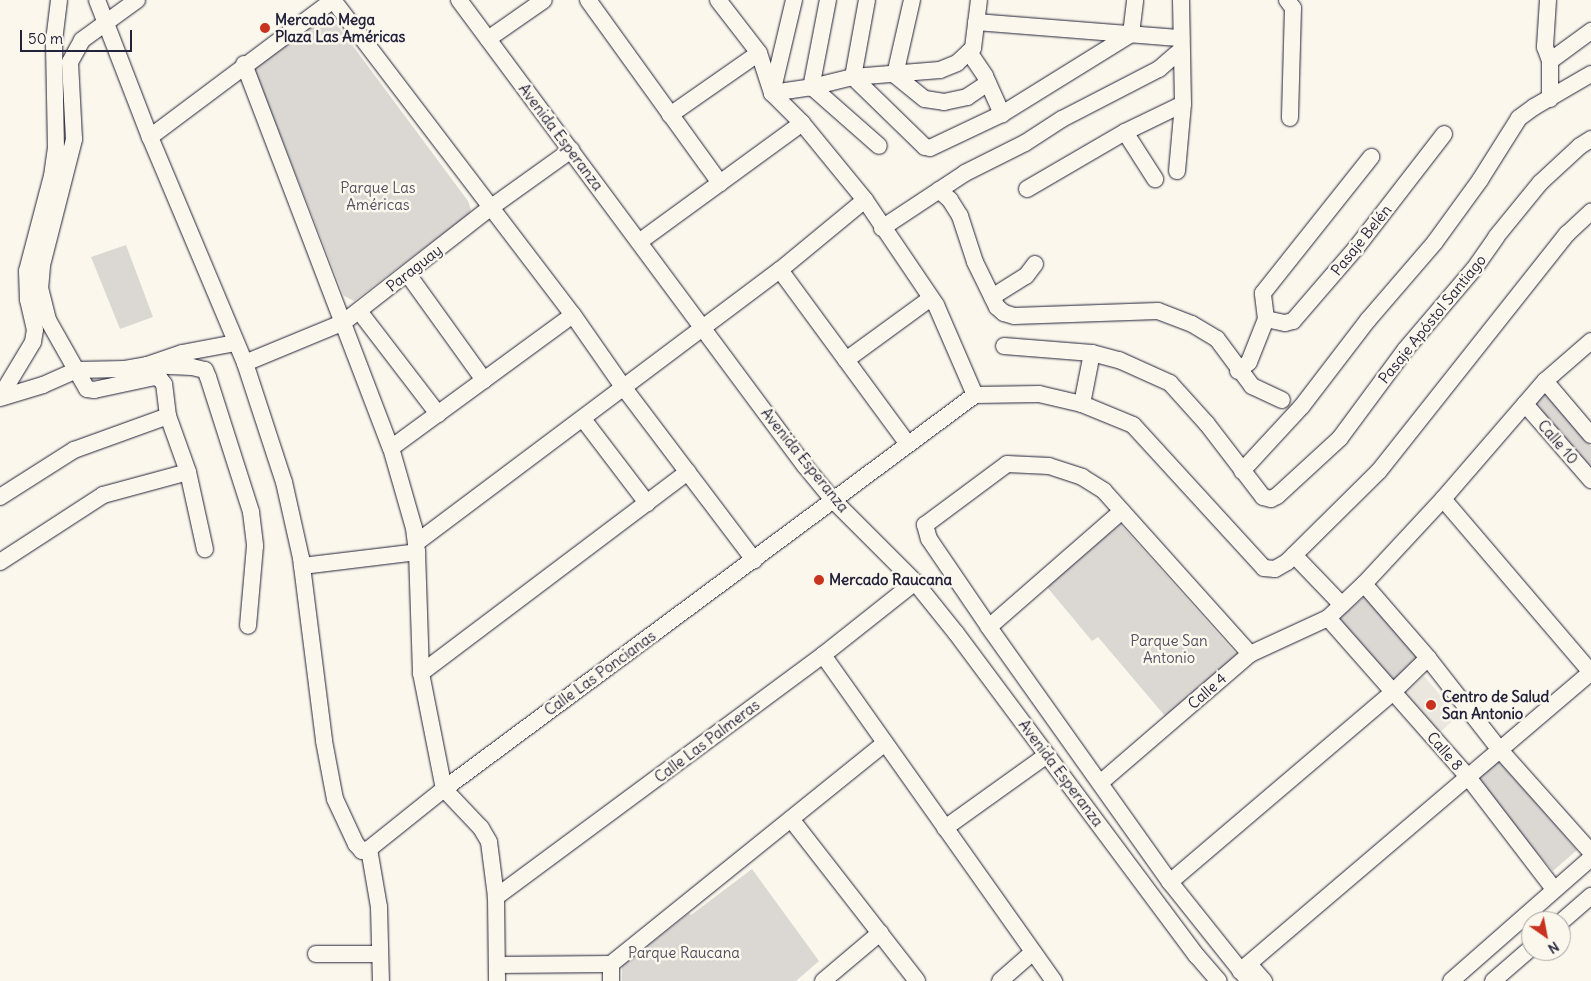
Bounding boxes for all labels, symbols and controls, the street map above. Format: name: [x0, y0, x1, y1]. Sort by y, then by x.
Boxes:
place label: Mercado Mega Plaza Las Américas: [275, 10, 405, 45]
scale bar: [22, 20, 135, 52]
marker: Mercado Mega Plaza Las Américas: [259, 22, 271, 34]
text: 50 m: [28, 29, 63, 48]
street label: Avenida Esperanza: [515, 80, 607, 194]
park label: Parque Las Américas: [340, 178, 416, 213]
street label: Pasaje Belén: [1327, 201, 1395, 279]
street label: Paraguay: [383, 241, 445, 295]
street label: Pasaje Apóstol Santiago: [1374, 251, 1490, 387]
street label: Avenida Esperanza: [757, 404, 853, 516]
street label: Calle 10: [1534, 416, 1582, 468]
place label: Mercado Raucana: [829, 571, 952, 589]
marker: Mercado Raucana: [813, 574, 825, 586]
street label: Calle Las Poncianas: [541, 627, 659, 719]
park label: Parque San Antonio: [1130, 631, 1208, 666]
street label: Calle 4: [1184, 669, 1230, 713]
place label: Centro de Salud San Antonio: [1442, 687, 1549, 722]
street label: Calle Las Palmeras: [651, 696, 763, 786]
marker: Centro de Salud San Antonio: [1424, 698, 1438, 712]
street label: Avenida Esperanza: [1015, 716, 1107, 830]
street label: Calle 8: [1423, 728, 1467, 774]
north arrow: [1521, 911, 1571, 961]
text: N: [1545, 938, 1563, 958]
park label: Parque Raucana: [628, 944, 740, 962]

